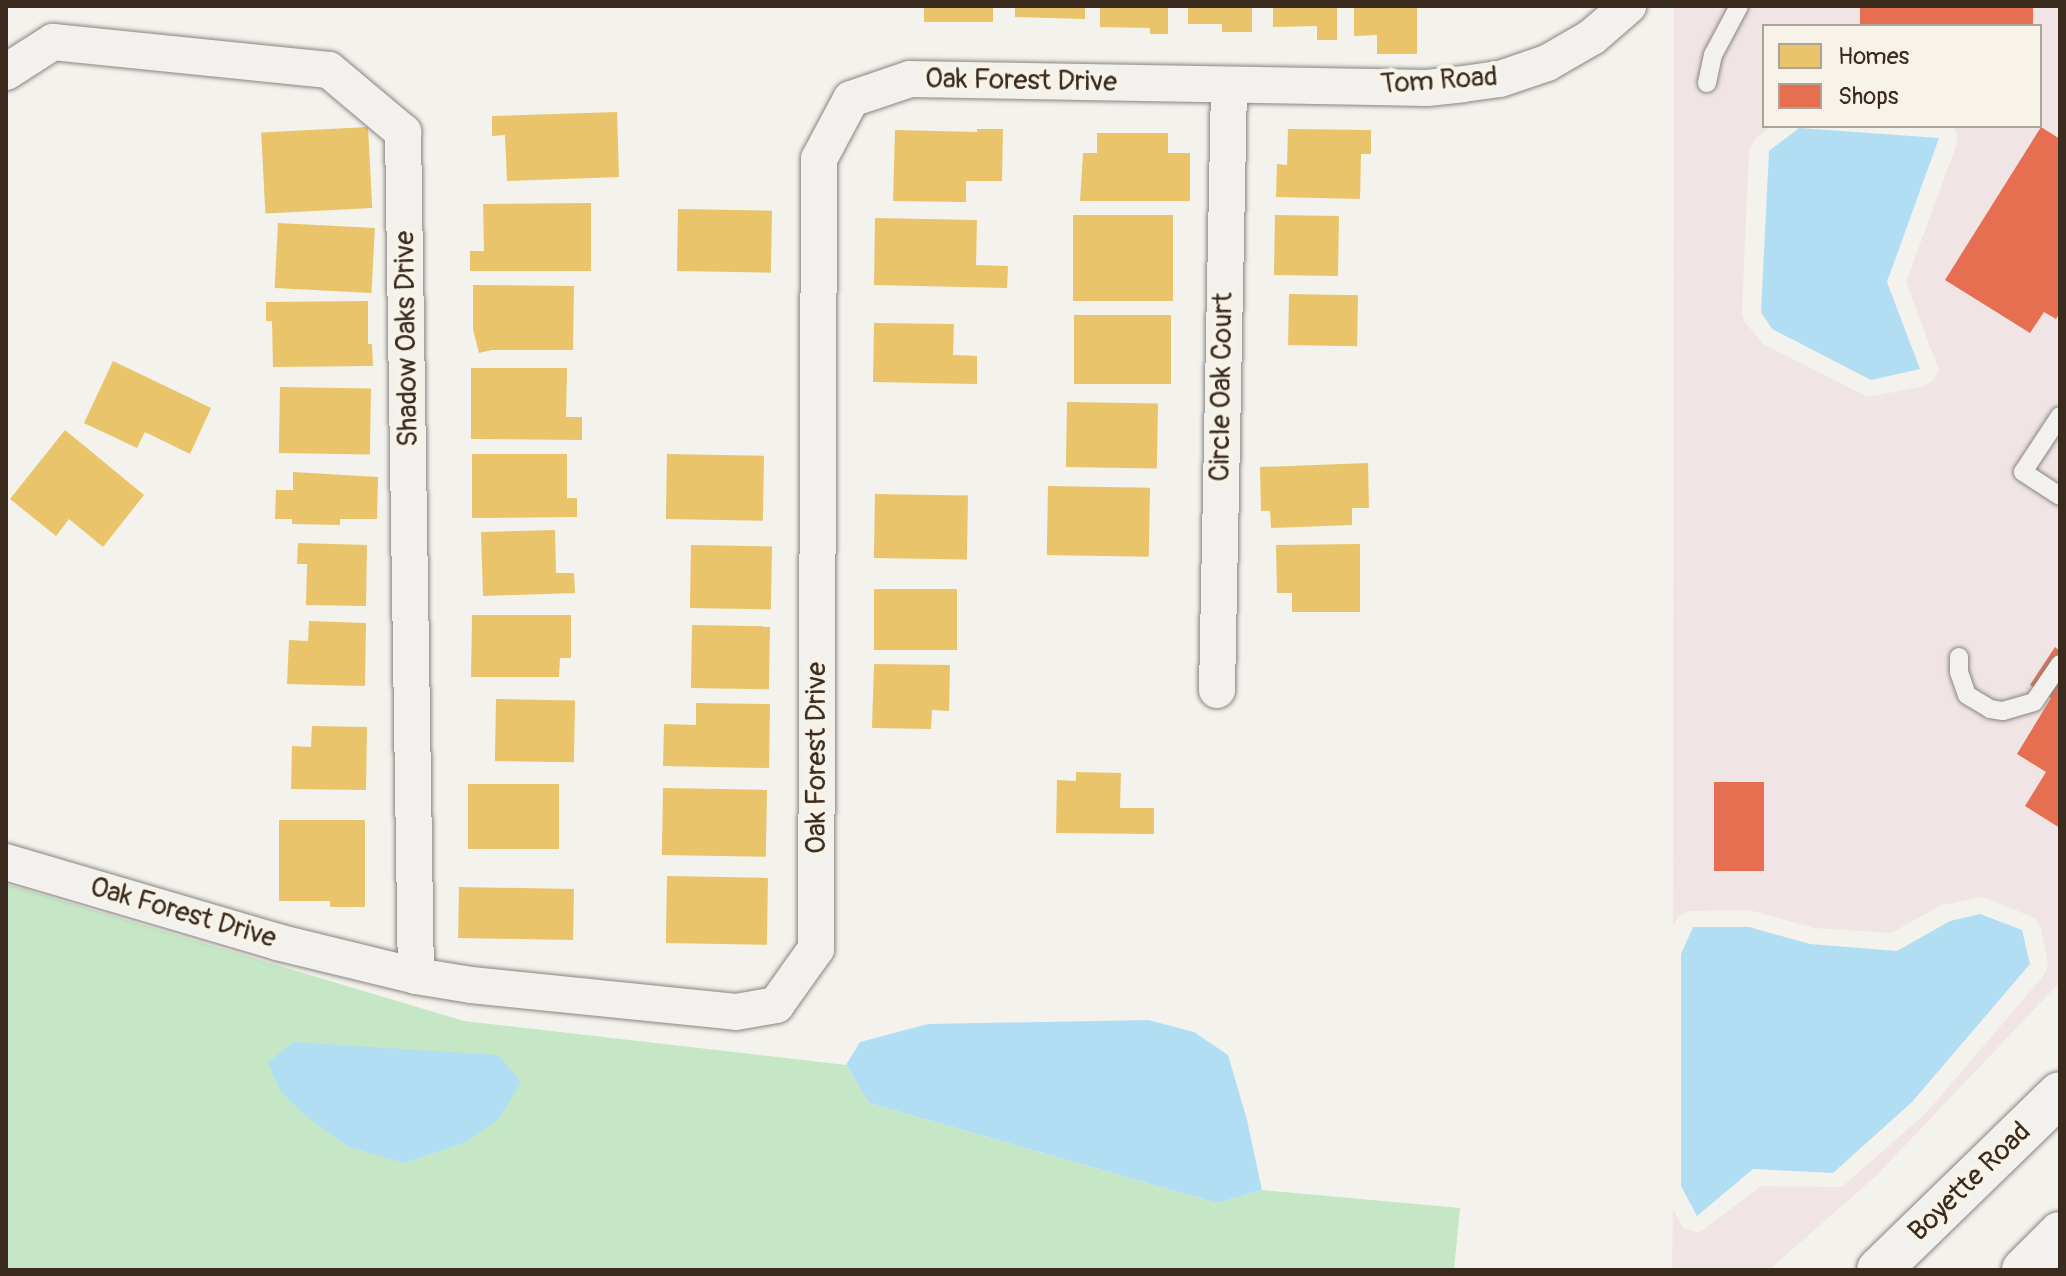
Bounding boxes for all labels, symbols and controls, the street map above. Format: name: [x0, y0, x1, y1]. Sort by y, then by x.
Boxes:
legend: [1762, 24, 2042, 128]
text: Homes: [1838, 42, 1909, 71]
street label: Tom Road: [1379, 60, 1499, 102]
street label: Oak Forest Drive: [925, 63, 1117, 99]
text: Shops: [1838, 82, 1898, 111]
street label: Shadow Oaks Drive: [388, 231, 426, 447]
street label: Circle Oak Court: [1204, 292, 1240, 482]
street label: Oak Forest Drive: [800, 662, 834, 854]
street label: Oak Forest Drive: [86, 870, 280, 956]
street label: Boyette Road: [1902, 1115, 2038, 1249]

